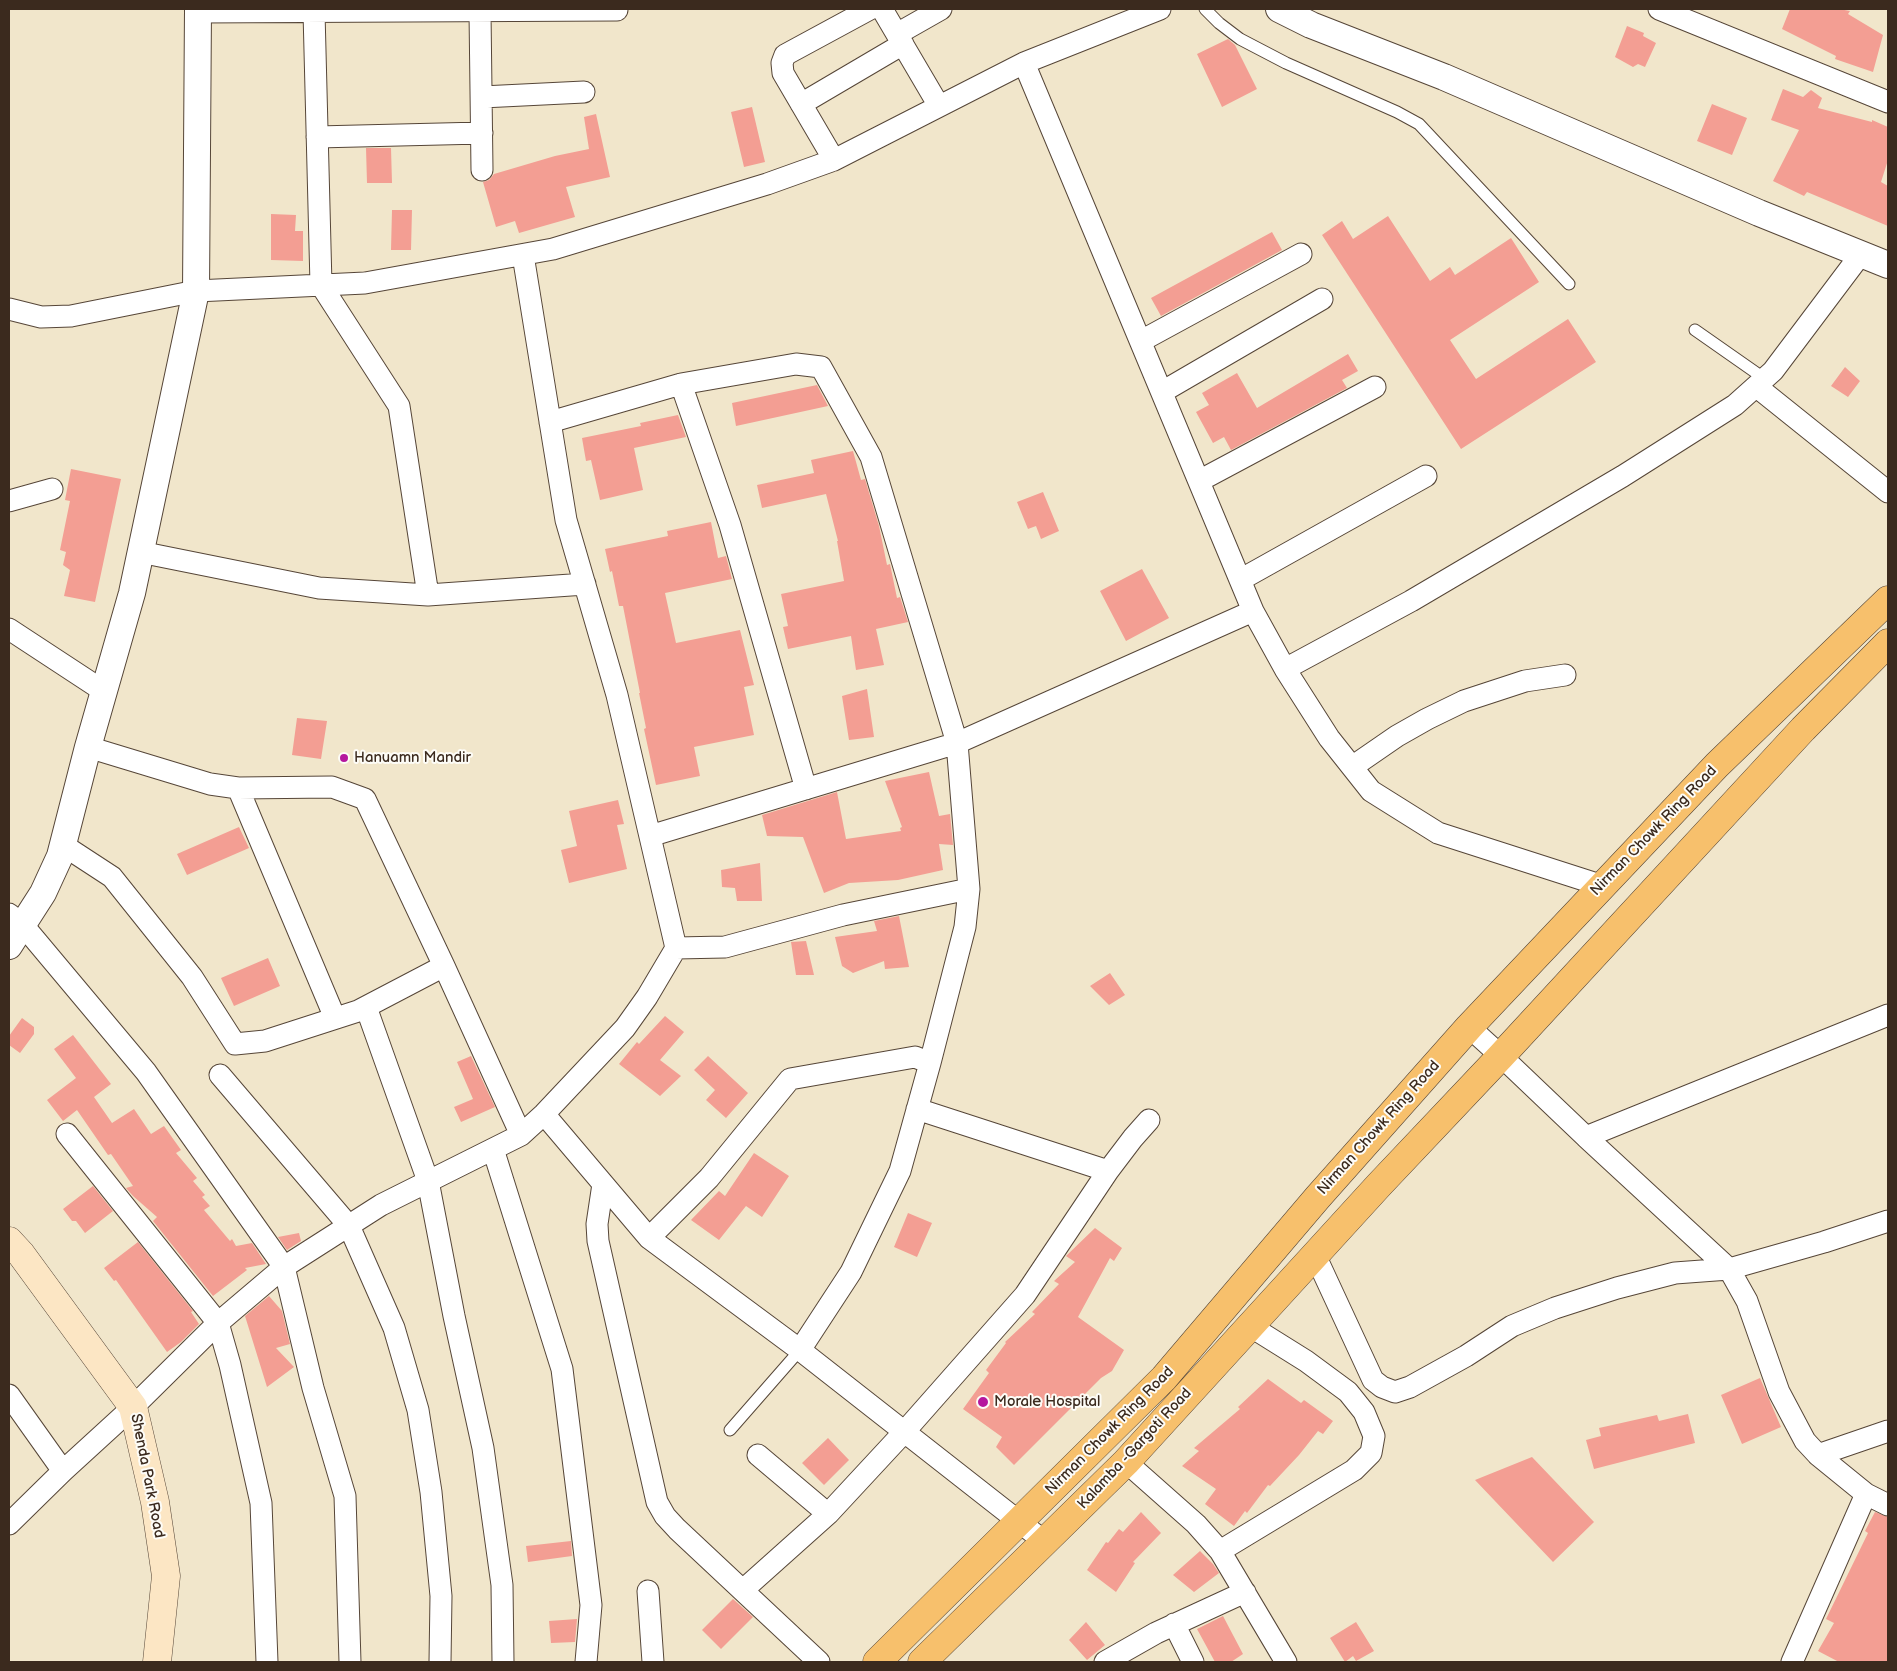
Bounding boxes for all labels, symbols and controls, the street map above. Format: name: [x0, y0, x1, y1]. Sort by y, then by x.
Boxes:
place label: Hanuamn Mandir: [354, 749, 471, 767]
marker: Hanuamn Mandir: [338, 752, 350, 764]
street label: Nirman Chowk Ring Road: [1587, 762, 1721, 900]
street label: Nirman Chowk Ring Road: [1314, 1057, 1444, 1199]
street label: Nirman Chowk Ring Road: [1042, 1363, 1178, 1499]
street label: Kalamba -Gargoti Road: [1074, 1385, 1196, 1513]
place label: Morale Hospital: [994, 1393, 1100, 1411]
marker: Morale Hospital: [976, 1395, 990, 1409]
street label: Shenda Park Road: [126, 1412, 168, 1540]

